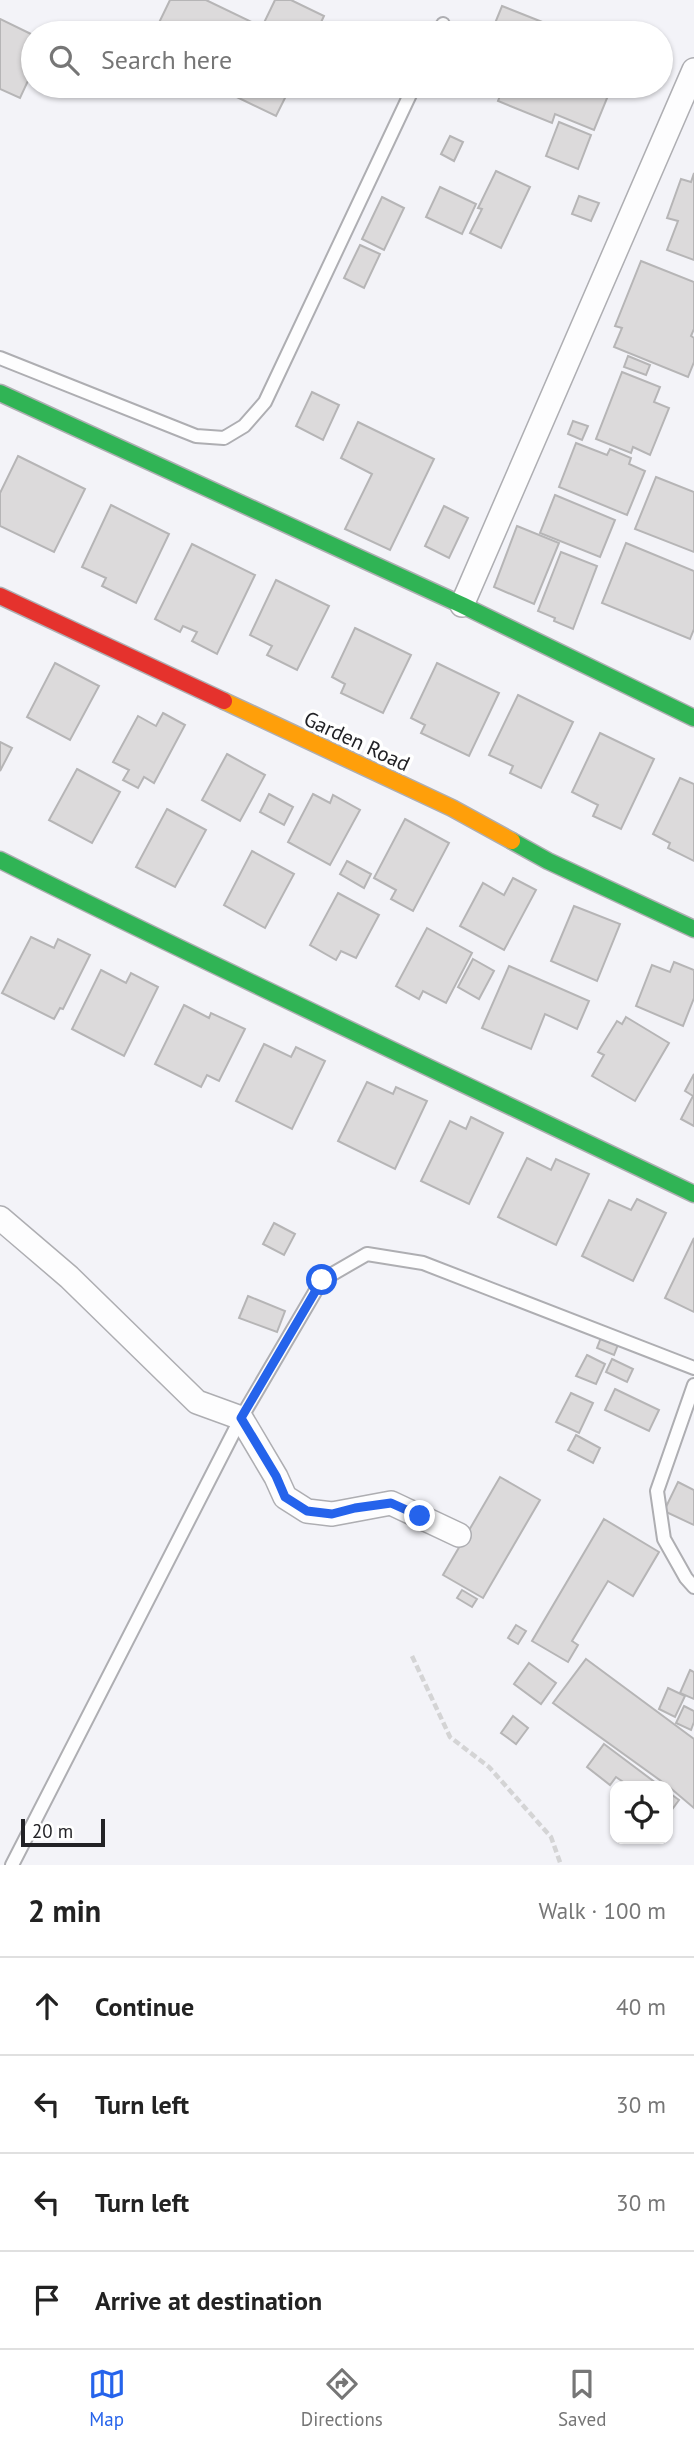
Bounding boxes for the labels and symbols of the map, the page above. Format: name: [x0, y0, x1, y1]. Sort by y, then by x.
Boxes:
street label: Garden Road: [300, 705, 414, 777]
route start: [306, 1264, 337, 1295]
route end: [404, 1500, 435, 1531]
scale bar: [21, 1816, 105, 1848]

